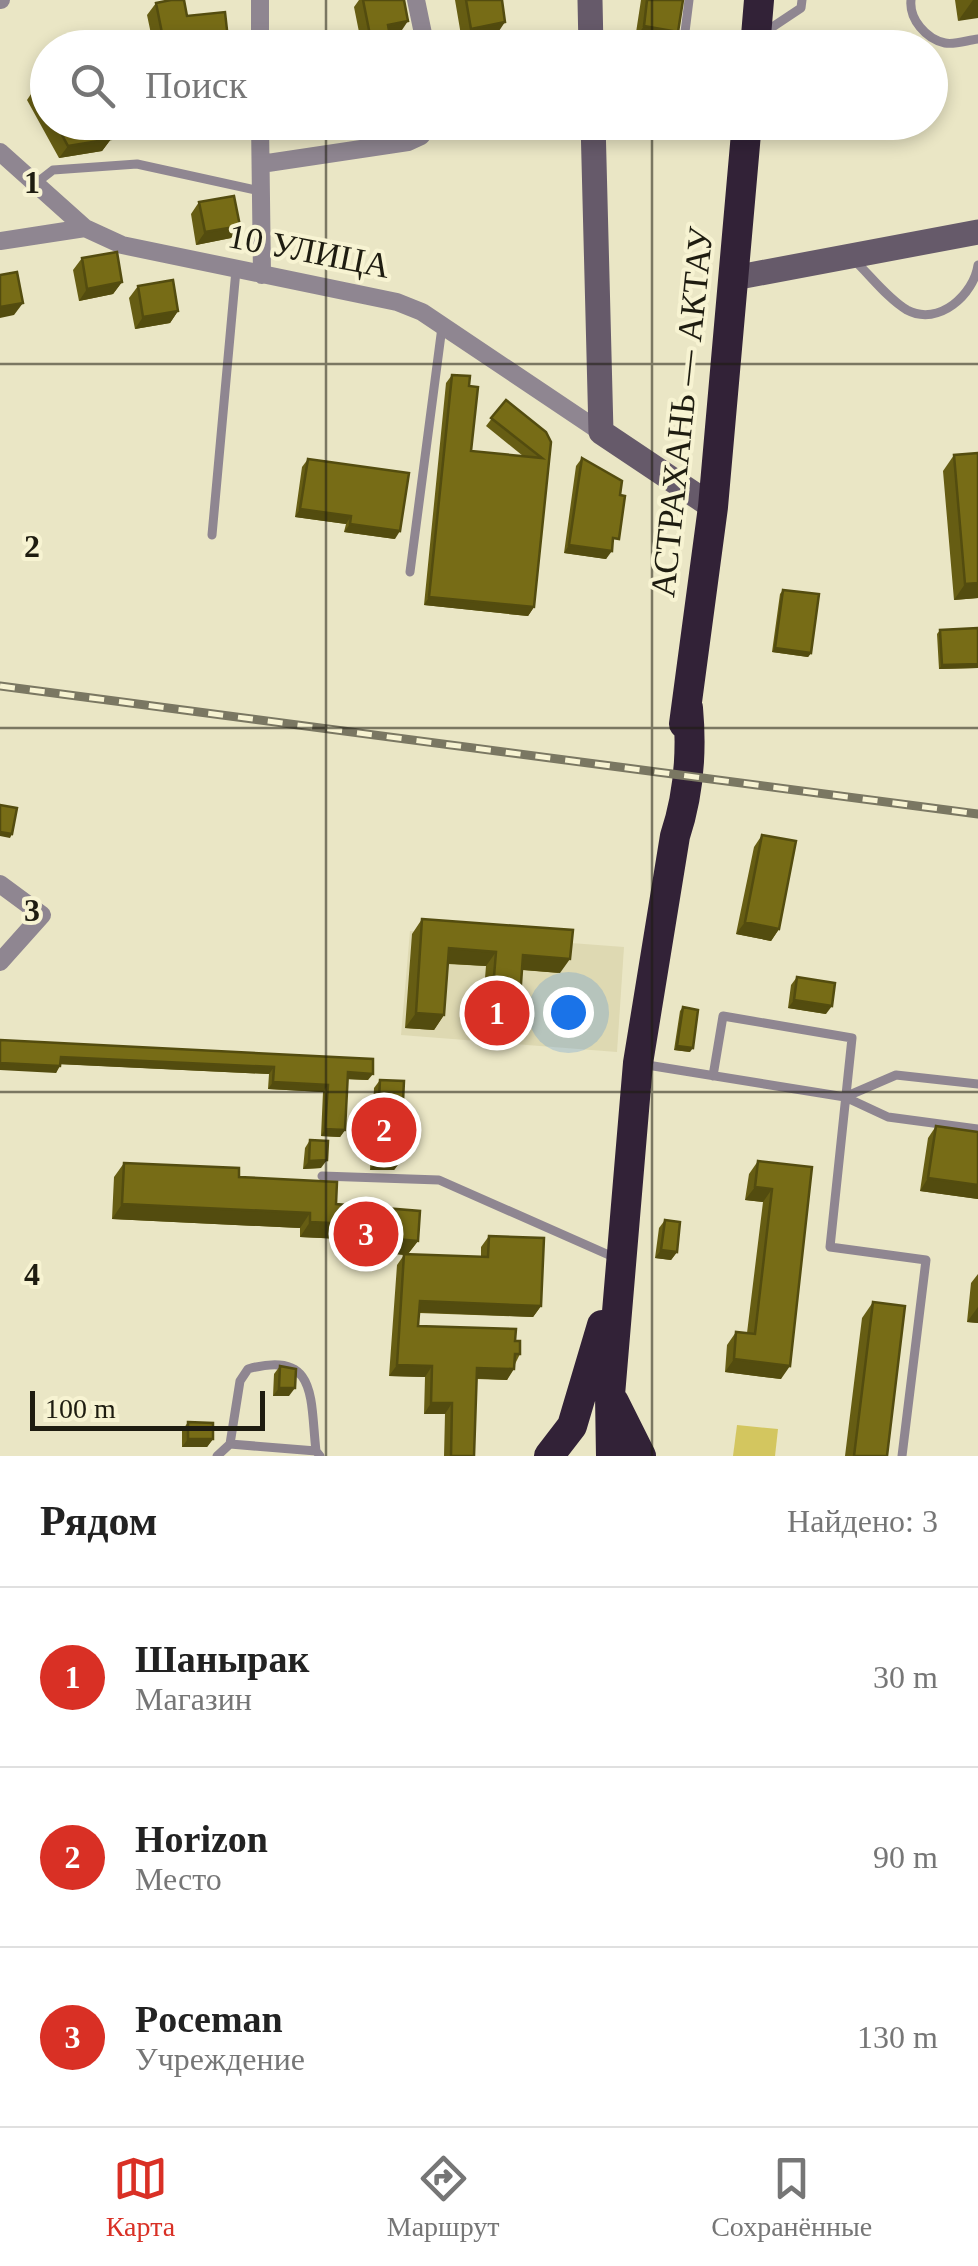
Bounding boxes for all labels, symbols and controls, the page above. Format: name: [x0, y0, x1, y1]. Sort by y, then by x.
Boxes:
search box: [30, 30, 948, 140]
icon: search: [65, 58, 120, 113]
text: Поиск: [145, 64, 247, 106]
text: 1: [24, 164, 40, 200]
street label: 10 УЛИЦА: [225, 216, 394, 286]
street label: АСТРАХАНЬ — АКТАУ: [643, 225, 721, 599]
text: 2: [24, 528, 40, 564]
text: 3: [24, 892, 40, 928]
pin: 1: [464, 976, 530, 1050]
your location: [543, 987, 594, 1038]
pin: 2: [352, 1092, 416, 1168]
pin: 3: [334, 1196, 398, 1272]
text: 4: [24, 1256, 40, 1292]
scale bar: [30, 1386, 265, 1430]
text: 100 m: [45, 1393, 116, 1424]
text: Рядом: [40, 1498, 157, 1544]
text: Найдено: 3: [787, 1503, 938, 1539]
text: Шанырак: [135, 1638, 309, 1680]
text: 1: [65, 1659, 81, 1695]
text: 30 m: [873, 1659, 938, 1695]
text: Магазин: [135, 1681, 252, 1717]
text: Horizon: [135, 1818, 268, 1860]
text: 2: [65, 1839, 81, 1875]
text: 90 m: [873, 1839, 938, 1875]
text: Место: [135, 1861, 222, 1897]
text: Poceman: [135, 1998, 283, 2040]
text: 3: [65, 2019, 81, 2055]
text: 130 m: [857, 2019, 938, 2055]
text: Учреждение: [135, 2041, 305, 2077]
tab: Карта: [106, 2151, 175, 2243]
tab: Маршрут: [387, 2151, 500, 2243]
tab: Сохранённые: [711, 2151, 872, 2243]

